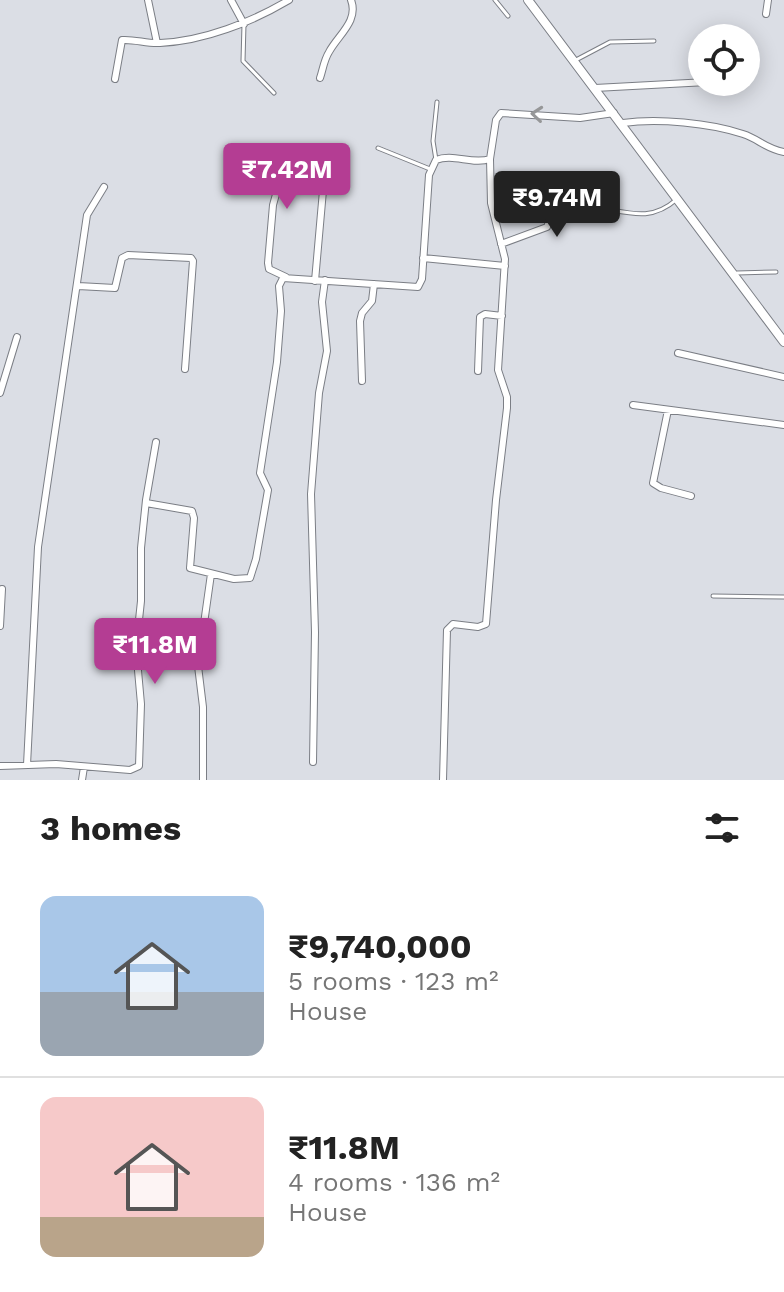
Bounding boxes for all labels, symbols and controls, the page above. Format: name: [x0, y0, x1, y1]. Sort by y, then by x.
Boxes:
map controls: [688, 24, 760, 96]
button: locate: [688, 24, 760, 96]
one-way arrow: [530, 106, 543, 123]
pin: ₹7.42M: [222, 143, 352, 211]
text: ₹7.42M: [241, 154, 333, 184]
pin: ₹9.74M: [492, 171, 622, 239]
text: ₹9.74M: [512, 182, 602, 212]
pin: ₹11.8M: [90, 618, 220, 686]
text: ₹11.8M: [112, 629, 198, 659]
icon: filters: [700, 806, 744, 850]
text: 3 homes: [40, 808, 181, 848]
text: ₹9,740,000: [288, 926, 472, 966]
icon: home: [104, 928, 200, 1024]
text: 5 rooms · 123 m²: [288, 966, 499, 996]
text: House: [288, 996, 367, 1026]
text: ₹11.8M: [288, 1127, 400, 1167]
icon: home: [104, 1129, 200, 1225]
text: 4 rooms · 136 m²: [288, 1167, 500, 1197]
text: House: [288, 1197, 367, 1227]

